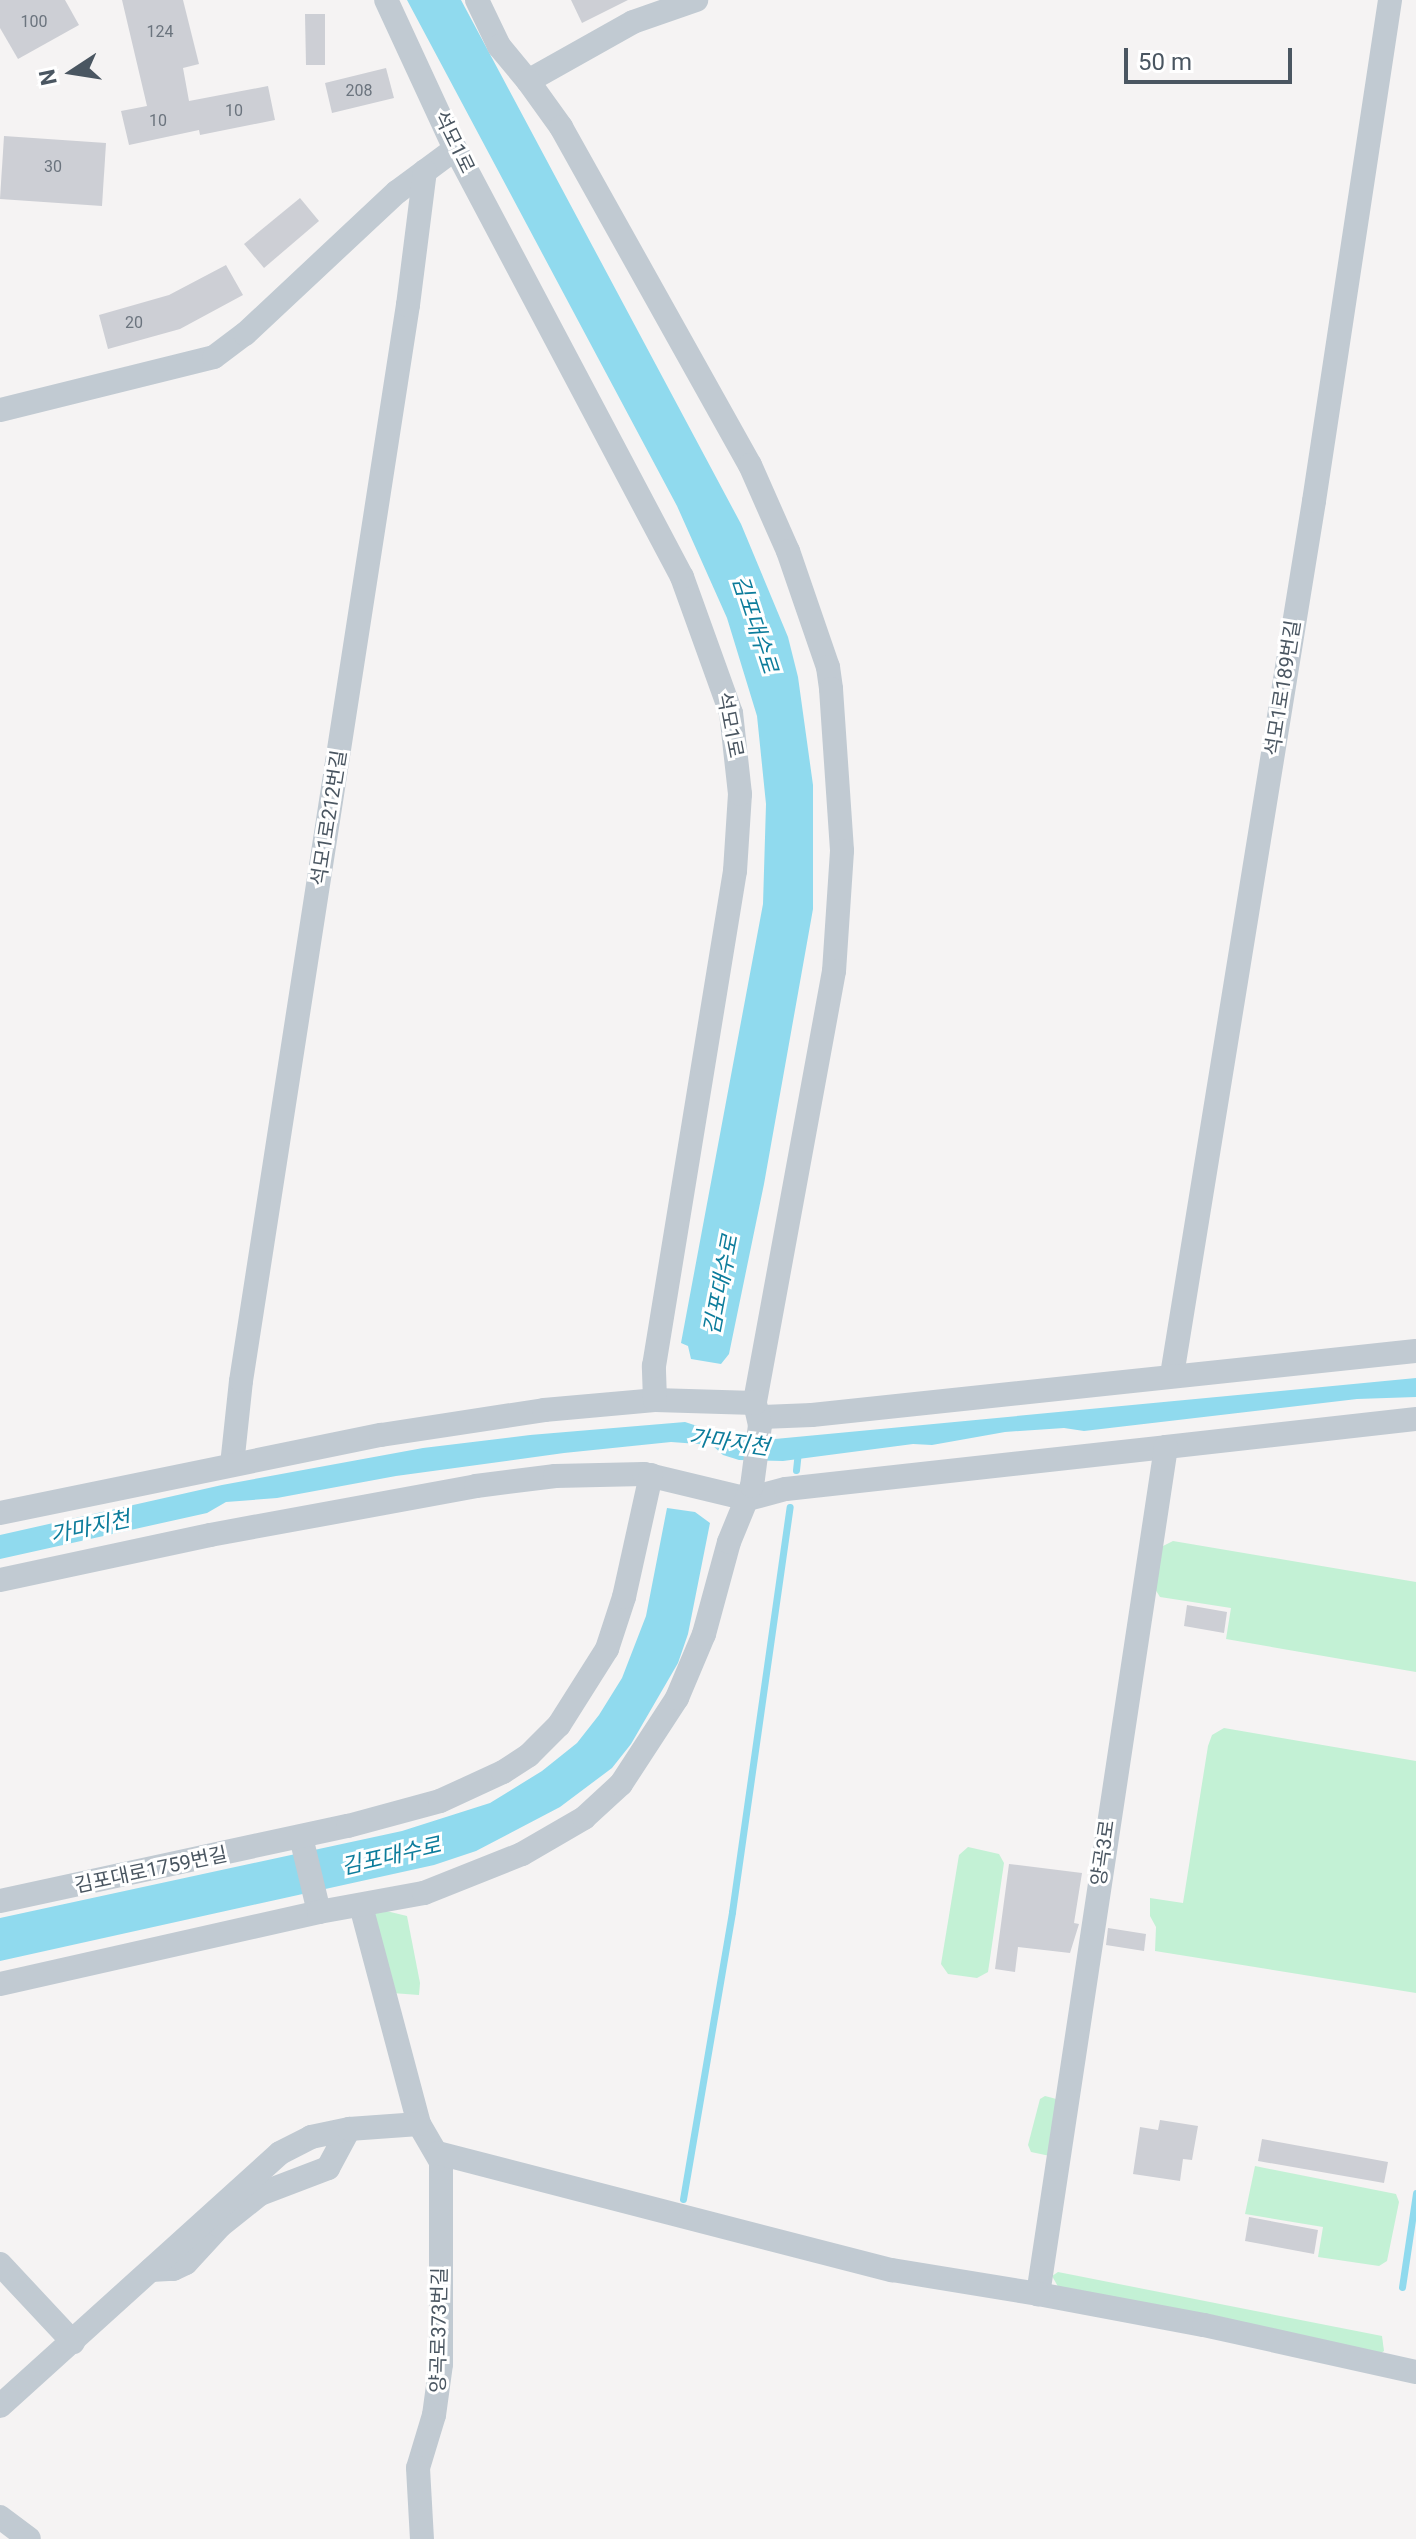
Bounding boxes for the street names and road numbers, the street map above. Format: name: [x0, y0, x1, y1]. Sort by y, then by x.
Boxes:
street label: 석모1로: [429, 107, 479, 177]
street label: 석모1로189번길: [1260, 618, 1306, 758]
street label: 석모1로: [712, 690, 748, 760]
street label: 석모1로212번길: [306, 748, 352, 888]
street label: 양곡3로: [1086, 1818, 1120, 1888]
street label: 김포대로1759번길: [73, 1842, 229, 1898]
street label: 양곡로373번길: [426, 2267, 452, 2393]

